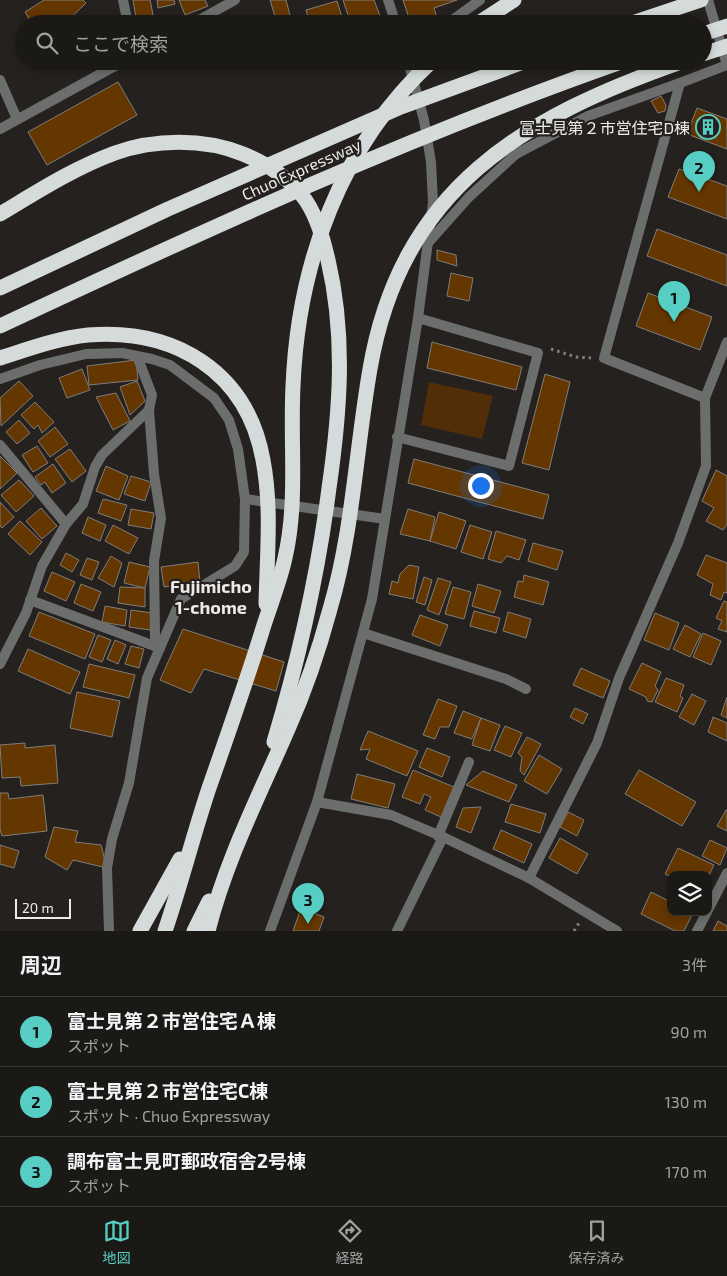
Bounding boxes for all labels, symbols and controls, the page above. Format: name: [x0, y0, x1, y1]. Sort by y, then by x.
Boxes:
search box: [15, 15, 712, 70]
icon: search: [33, 29, 61, 57]
text: ここで検索: [73, 32, 168, 55]
building icon: 富士見第２市営住宅D棟: [695, 114, 721, 140]
place label: 富士見第２市営住宅D棟: [519, 118, 690, 137]
street label: Chuo Expressway: [239, 134, 364, 204]
pin: 2: [683, 151, 715, 192]
pin: 1: [658, 281, 690, 322]
your location: [468, 473, 494, 499]
district label: Fujimicho 1-chome: [170, 575, 252, 618]
map controls: [667, 871, 712, 916]
button: layers: [667, 871, 712, 916]
pin: 3: [292, 883, 324, 924]
scale bar: [15, 896, 71, 919]
text: 20 m: [22, 899, 54, 916]
text: 周辺: [20, 952, 62, 977]
text: 3件: [682, 955, 707, 974]
text: 富士見第２市営住宅Ａ棟: [67, 1009, 276, 1032]
text: 1: [33, 1022, 39, 1041]
text: 90 m: [671, 1022, 707, 1041]
text: スポット: [67, 1036, 131, 1055]
text: 富士見第２市営住宅C棟: [67, 1079, 268, 1102]
text: 2: [31, 1092, 41, 1111]
text: 130 m: [665, 1092, 707, 1111]
text: スポット · Chuo Expressway: [67, 1106, 270, 1125]
text: 調布富士見町郵政宿舎2号棟: [67, 1149, 306, 1172]
text: 3: [31, 1162, 41, 1181]
text: 170 m: [665, 1162, 707, 1181]
text: スポット: [67, 1176, 131, 1195]
tab: 地図: [103, 1217, 131, 1267]
tab: 経路: [336, 1217, 364, 1267]
tab: 保存済み: [569, 1217, 625, 1267]

